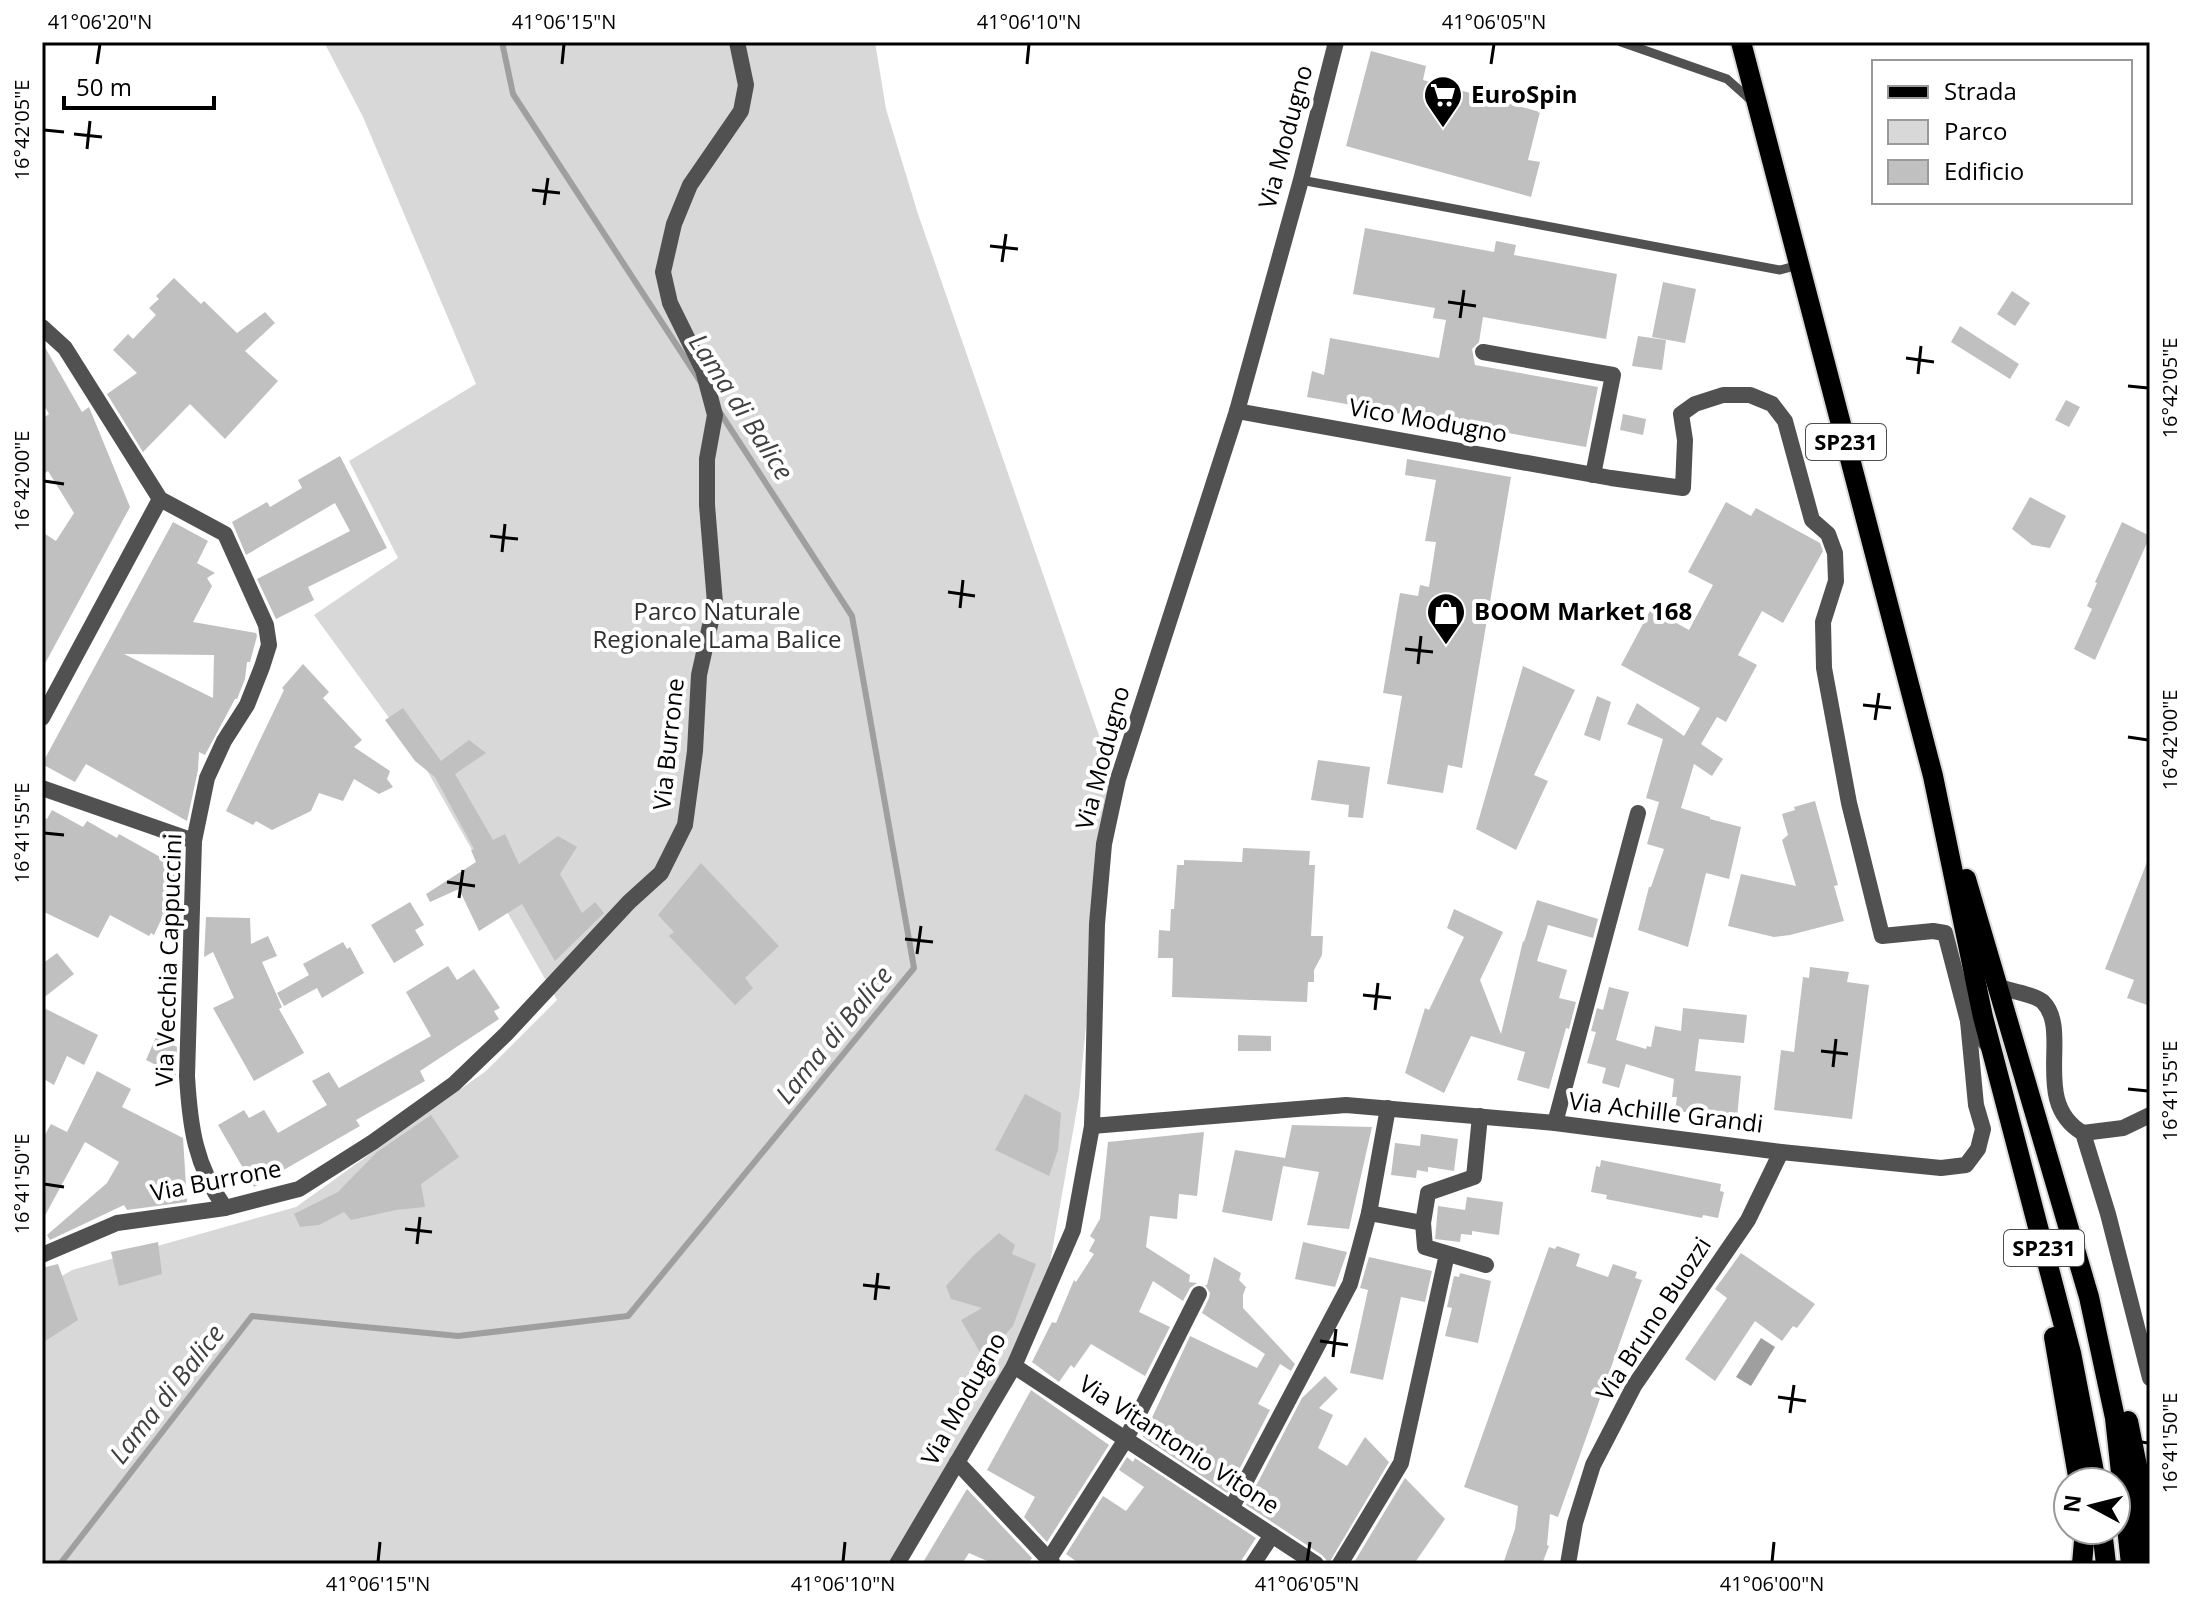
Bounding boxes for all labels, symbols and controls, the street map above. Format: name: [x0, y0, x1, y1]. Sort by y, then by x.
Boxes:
text: 41°06'20"N: [48, 8, 152, 35]
text: 41°06'15"N: [512, 8, 616, 35]
text: 41°06'10"N: [977, 8, 1081, 35]
text: 41°06'05"N: [1442, 8, 1546, 35]
scale bar: [64, 60, 214, 110]
legend: [1872, 60, 2132, 204]
street label: Via Modugno: [1250, 61, 1320, 212]
text: 50 m: [76, 70, 132, 103]
supermarket icon: EuroSpin: [1422, 74, 1464, 129]
text: Strada: [1944, 74, 2017, 107]
place label: EuroSpin: [1471, 77, 1577, 110]
text: 16°42'05"E: [8, 80, 35, 180]
text: Parco: [1944, 114, 2008, 147]
text: Edificio: [1944, 154, 2024, 187]
water label: Lama di Balice: [681, 326, 803, 487]
text: 16°42'05"E: [2156, 338, 2183, 438]
street label: Vico Modugno: [1347, 389, 1510, 450]
road number: SP231: [1806, 424, 1886, 460]
text: 16°42'00"E: [8, 431, 35, 531]
shop icon: BOOM Market 168: [1425, 591, 1467, 646]
park label: Parco Naturale Regionale Lama Balice: [592, 594, 842, 655]
place label: BOOM Market 168: [1474, 594, 1692, 627]
street label: Via Burrone: [644, 676, 691, 811]
street label: Via Modugno: [1067, 682, 1137, 833]
text: 16°42'00"E: [2156, 690, 2183, 790]
text: 16°41'55"E: [8, 783, 35, 883]
street label: Via Vecchia Cappuccini: [147, 833, 188, 1087]
water label: Lama di Balice: [766, 958, 900, 1111]
text: 16°41'55"E: [2156, 1041, 2183, 1141]
street label: Via Achille Grandi: [1567, 1083, 1765, 1140]
text: 16°41'50"E: [8, 1134, 35, 1234]
street label: Via Burrone: [148, 1151, 284, 1208]
street label: Via Bruno Buozzi: [1588, 1230, 1718, 1406]
road number: SP231: [2004, 1230, 2084, 1266]
water label: Lama di Balice: [100, 1316, 232, 1471]
street label: Via Modugno: [912, 1326, 1013, 1471]
street label: Via Vitantonio Vitone: [1073, 1366, 1286, 1521]
text: 16°41'50"E: [2156, 1393, 2183, 1493]
north arrow: [2052, 1466, 2132, 1546]
text: N: [2055, 1493, 2087, 1514]
text: 41°06'15"N: [326, 1570, 430, 1597]
text: 41°06'10"N: [791, 1570, 895, 1597]
text: 41°06'05"N: [1255, 1570, 1359, 1597]
text: 41°06'00"N: [1720, 1570, 1824, 1597]

